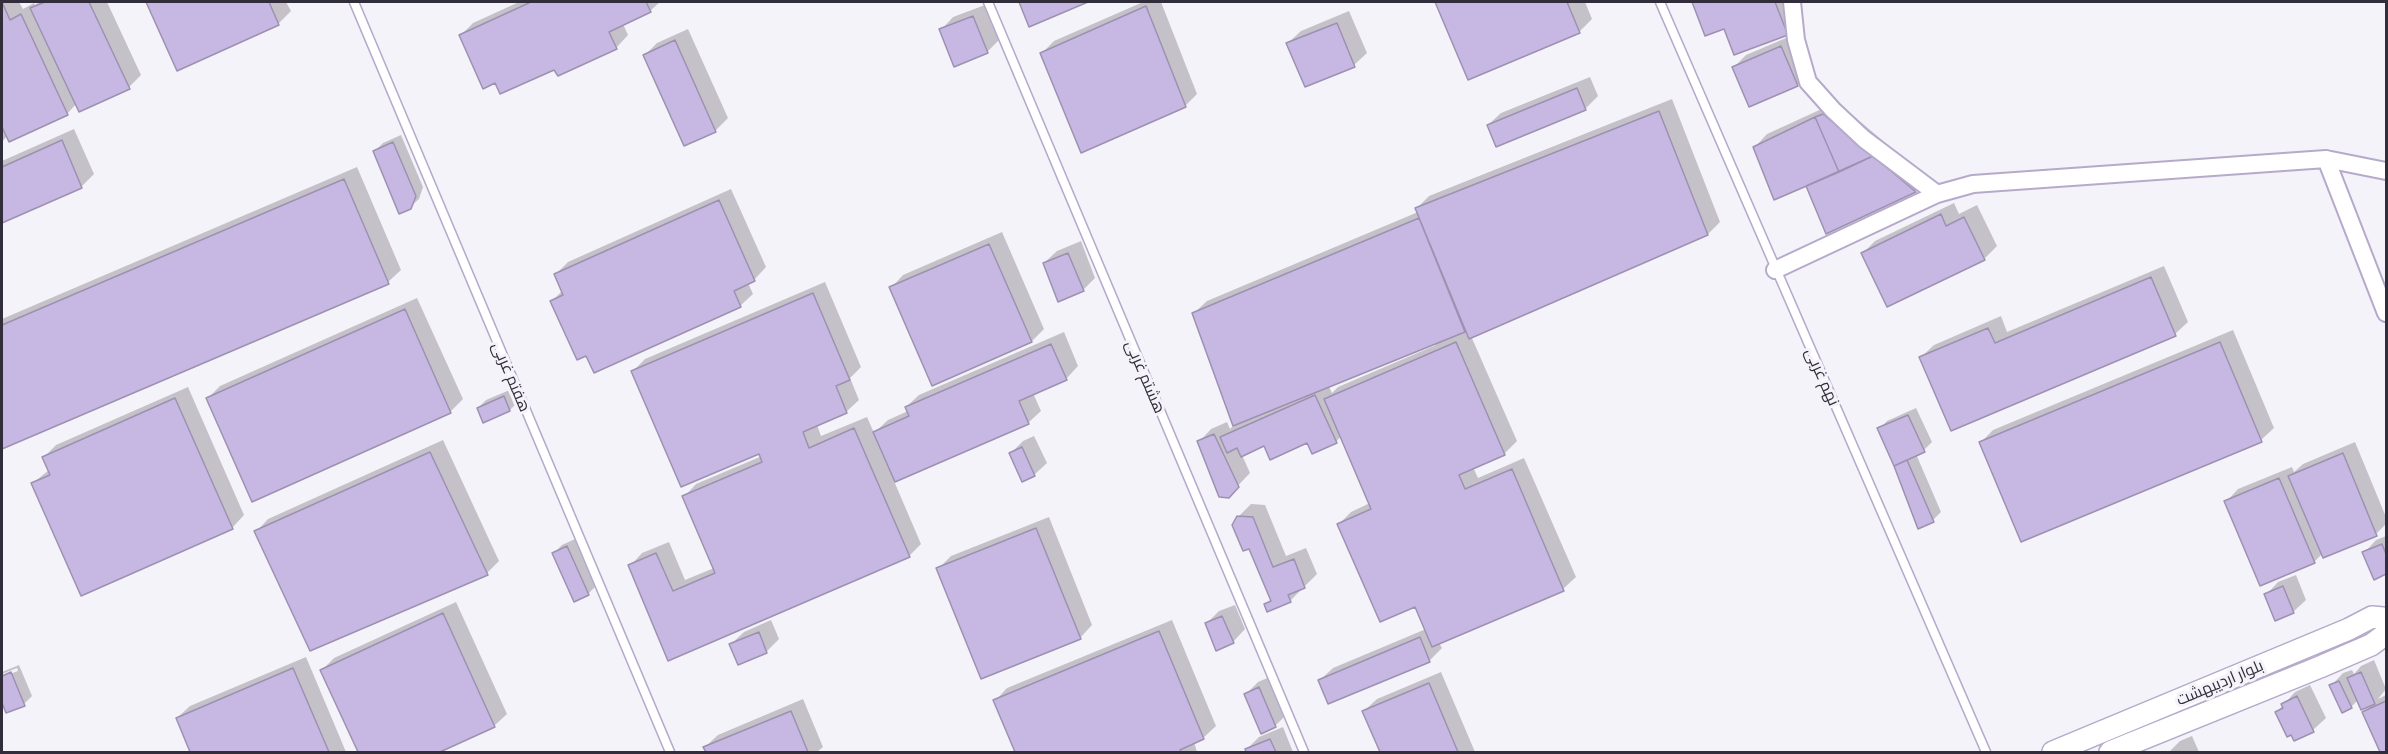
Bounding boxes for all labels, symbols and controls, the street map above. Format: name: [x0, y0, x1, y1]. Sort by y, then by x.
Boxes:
street label: هشتم غربی: [1121, 338, 1169, 416]
street label: هفتم غربی: [488, 339, 534, 415]
street label: نهم غربی: [1801, 345, 1843, 409]
street label: بلوار اردیبهشت: [2174, 656, 2266, 710]

